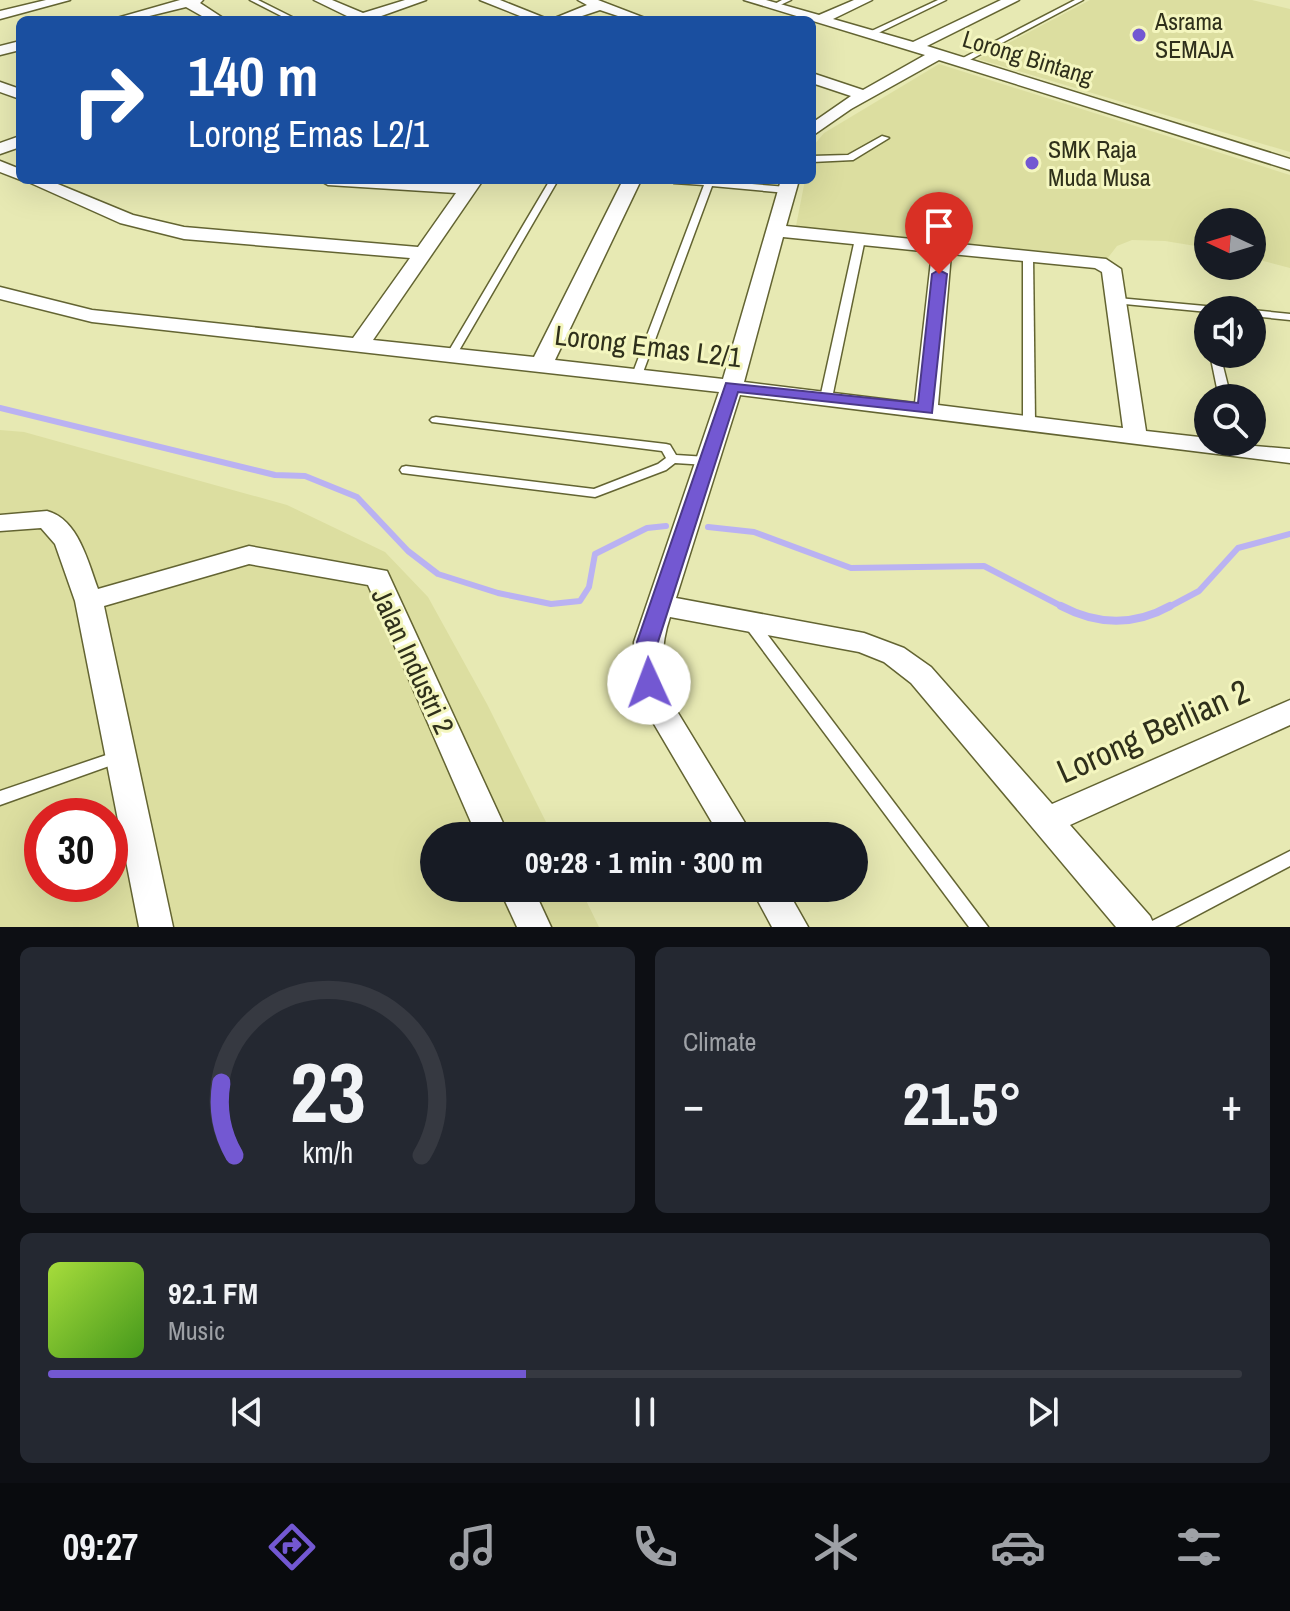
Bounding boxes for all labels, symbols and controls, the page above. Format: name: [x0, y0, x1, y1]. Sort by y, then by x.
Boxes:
place label: Asrama SEMAJA: [1154, 5, 1235, 65]
street label: Lorong Bintang: [959, 22, 1097, 92]
marker: Asrama SEMAJA: [1130, 26, 1148, 44]
text: 140 m: [188, 38, 318, 113]
icon: right: [56, 48, 160, 152]
text: Lorong Emas L2/1: [188, 110, 429, 158]
place label: SMK Raja Muda Musa: [1048, 133, 1151, 193]
marker: SMK Raja Muda Musa: [1023, 154, 1041, 172]
pin: [905, 192, 973, 274]
icon: arrive: [917, 204, 961, 248]
north arrow: [1194, 208, 1266, 280]
map controls: [1194, 208, 1266, 456]
button: sound: [1194, 296, 1266, 368]
street label: Lorong Emas L2/1: [553, 316, 744, 376]
button: search: [1194, 384, 1266, 456]
street label: Jalan Industri 2: [363, 582, 463, 740]
position arrow: [607, 641, 691, 725]
street label: Lorong Berlian 2: [1049, 668, 1257, 794]
speed limit sign: 30: [24, 798, 128, 902]
text: 09:28 · 1 min · 300 m: [525, 842, 763, 882]
text: Climate: [683, 1024, 756, 1059]
text: 23: [290, 1036, 365, 1148]
text: 21.5°: [903, 1063, 1022, 1144]
text: −: [683, 1074, 704, 1134]
text: +: [1221, 1074, 1242, 1134]
text: km/h: [302, 1133, 353, 1172]
text: 92.1 FM: [168, 1273, 258, 1313]
text: Music: [168, 1313, 225, 1348]
icon: previous: [225, 1390, 269, 1434]
icon: pause: [623, 1390, 667, 1434]
icon: next: [1021, 1390, 1065, 1434]
icon: directions: [264, 1519, 320, 1575]
icon: music: [445, 1519, 501, 1575]
icon: phone: [627, 1519, 683, 1575]
icon: climate: [808, 1519, 864, 1575]
icon: car: [990, 1519, 1046, 1575]
icon: filters: [1171, 1519, 1227, 1575]
text: 09:27: [63, 1523, 138, 1571]

